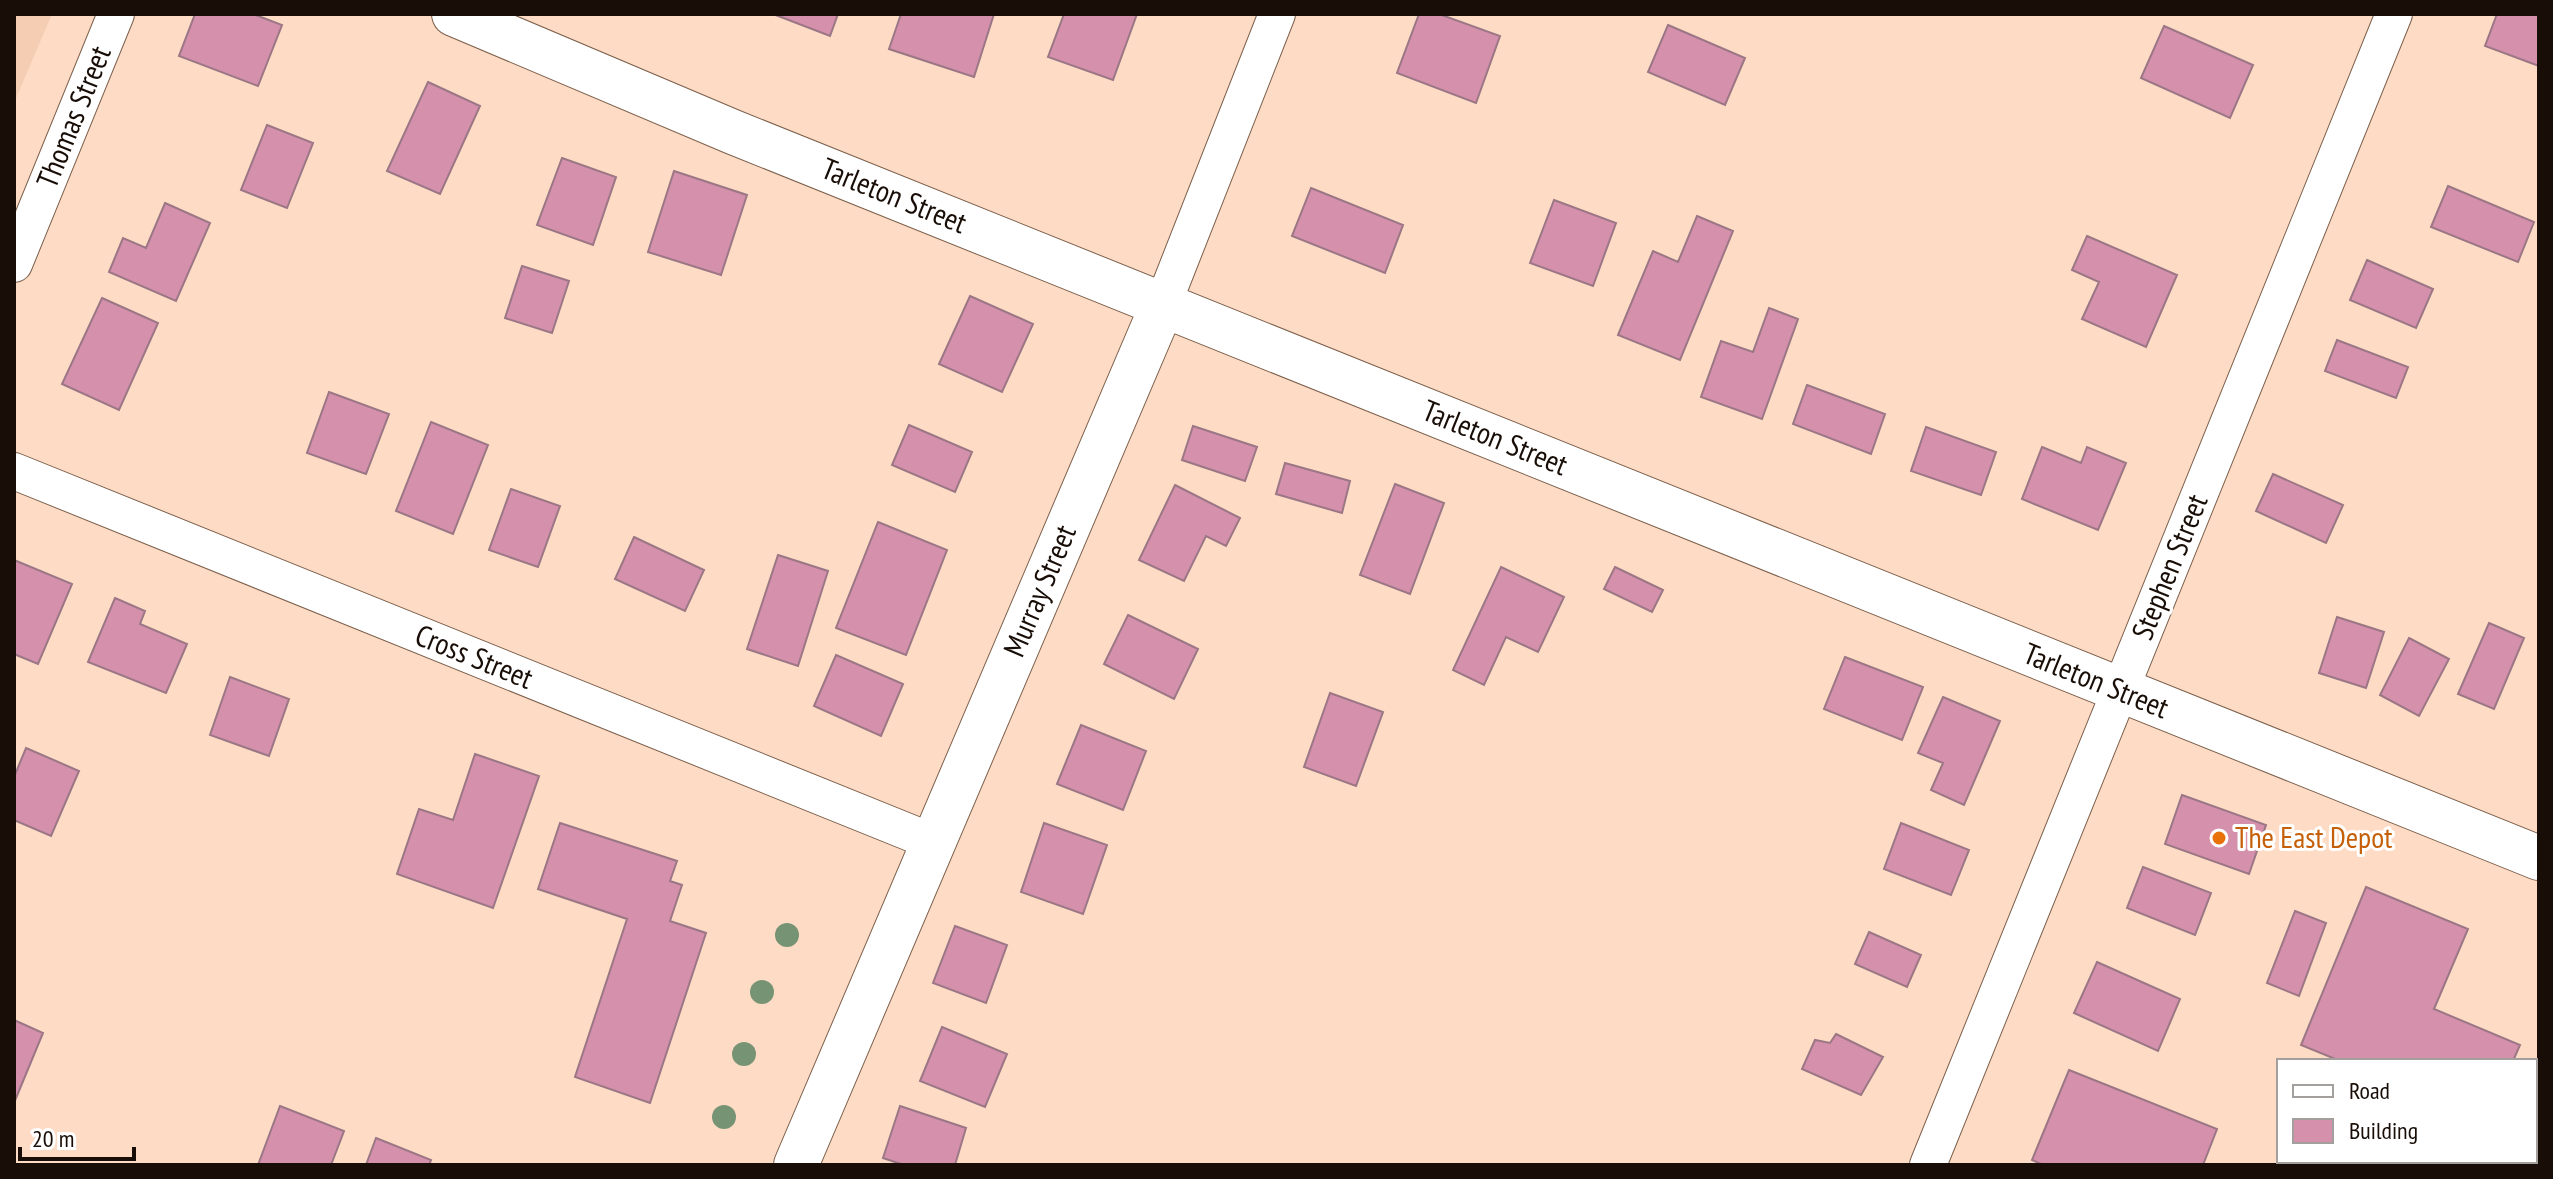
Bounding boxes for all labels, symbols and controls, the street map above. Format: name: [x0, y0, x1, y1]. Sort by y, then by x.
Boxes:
street label: Thomas Street: [26, 39, 119, 193]
street label: Tarleton Street: [816, 148, 974, 242]
street label: Tarleton Street: [1417, 390, 1575, 484]
street label: Stephen Street: [2122, 487, 2216, 645]
street label: Murray Street: [993, 518, 1084, 662]
street label: Cross Street: [410, 614, 540, 697]
street label: Tarleton Street: [2018, 633, 2176, 727]
place label: The East Depot: [2235, 817, 2393, 856]
marker: The East Depot: [2210, 829, 2228, 847]
legend: [2277, 1059, 2537, 1163]
text: Road: [2349, 1075, 2390, 1106]
scale bar: [20, 1111, 134, 1161]
text: Building: [2349, 1115, 2418, 1146]
text: 20 m: [32, 1123, 74, 1154]

